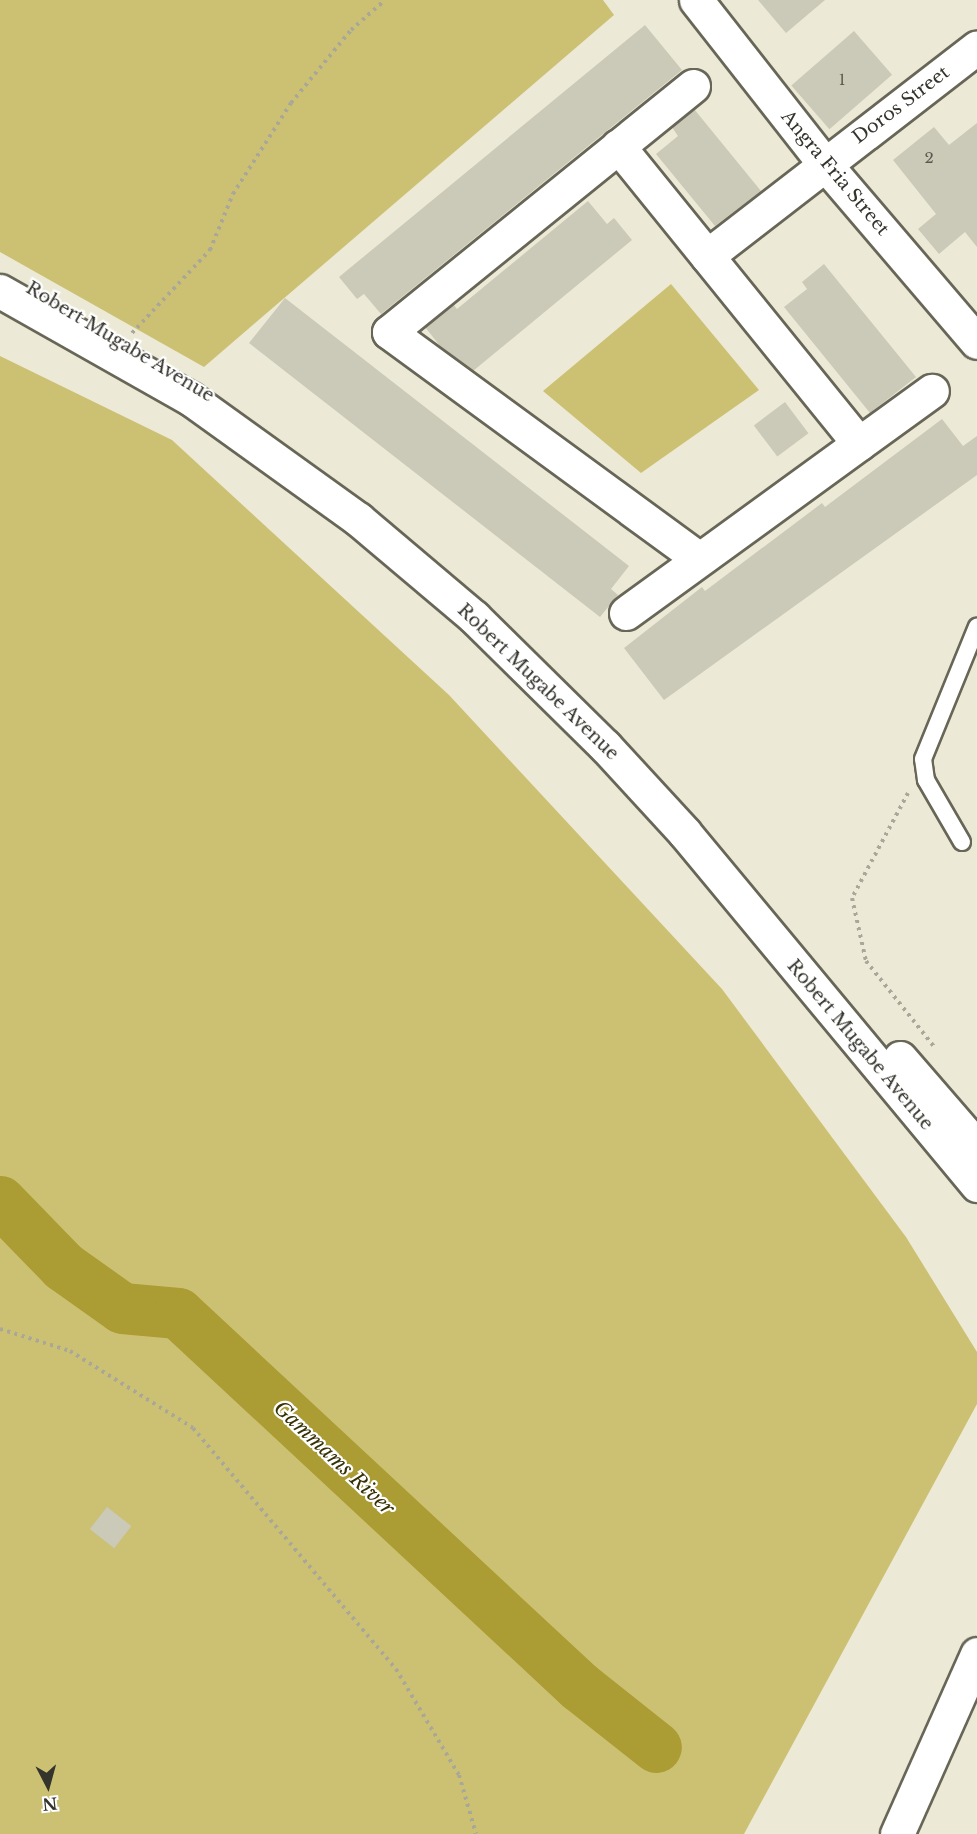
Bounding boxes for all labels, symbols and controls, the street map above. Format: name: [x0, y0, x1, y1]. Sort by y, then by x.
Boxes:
street label: Doros Street: [848, 62, 954, 148]
house number: 1: [839, 71, 845, 89]
street label: Angra Fria Street: [776, 106, 894, 240]
house number: 2: [924, 149, 934, 167]
street label: Robert Mugabe Avenue: [22, 277, 218, 407]
street label: Robert Mugabe Avenue: [453, 599, 623, 765]
street label: Robert Mugabe Avenue: [782, 955, 938, 1135]
water label: Gammams River: [269, 1396, 399, 1520]
north arrow: [18, 1756, 78, 1816]
text: N: [41, 1793, 58, 1815]

